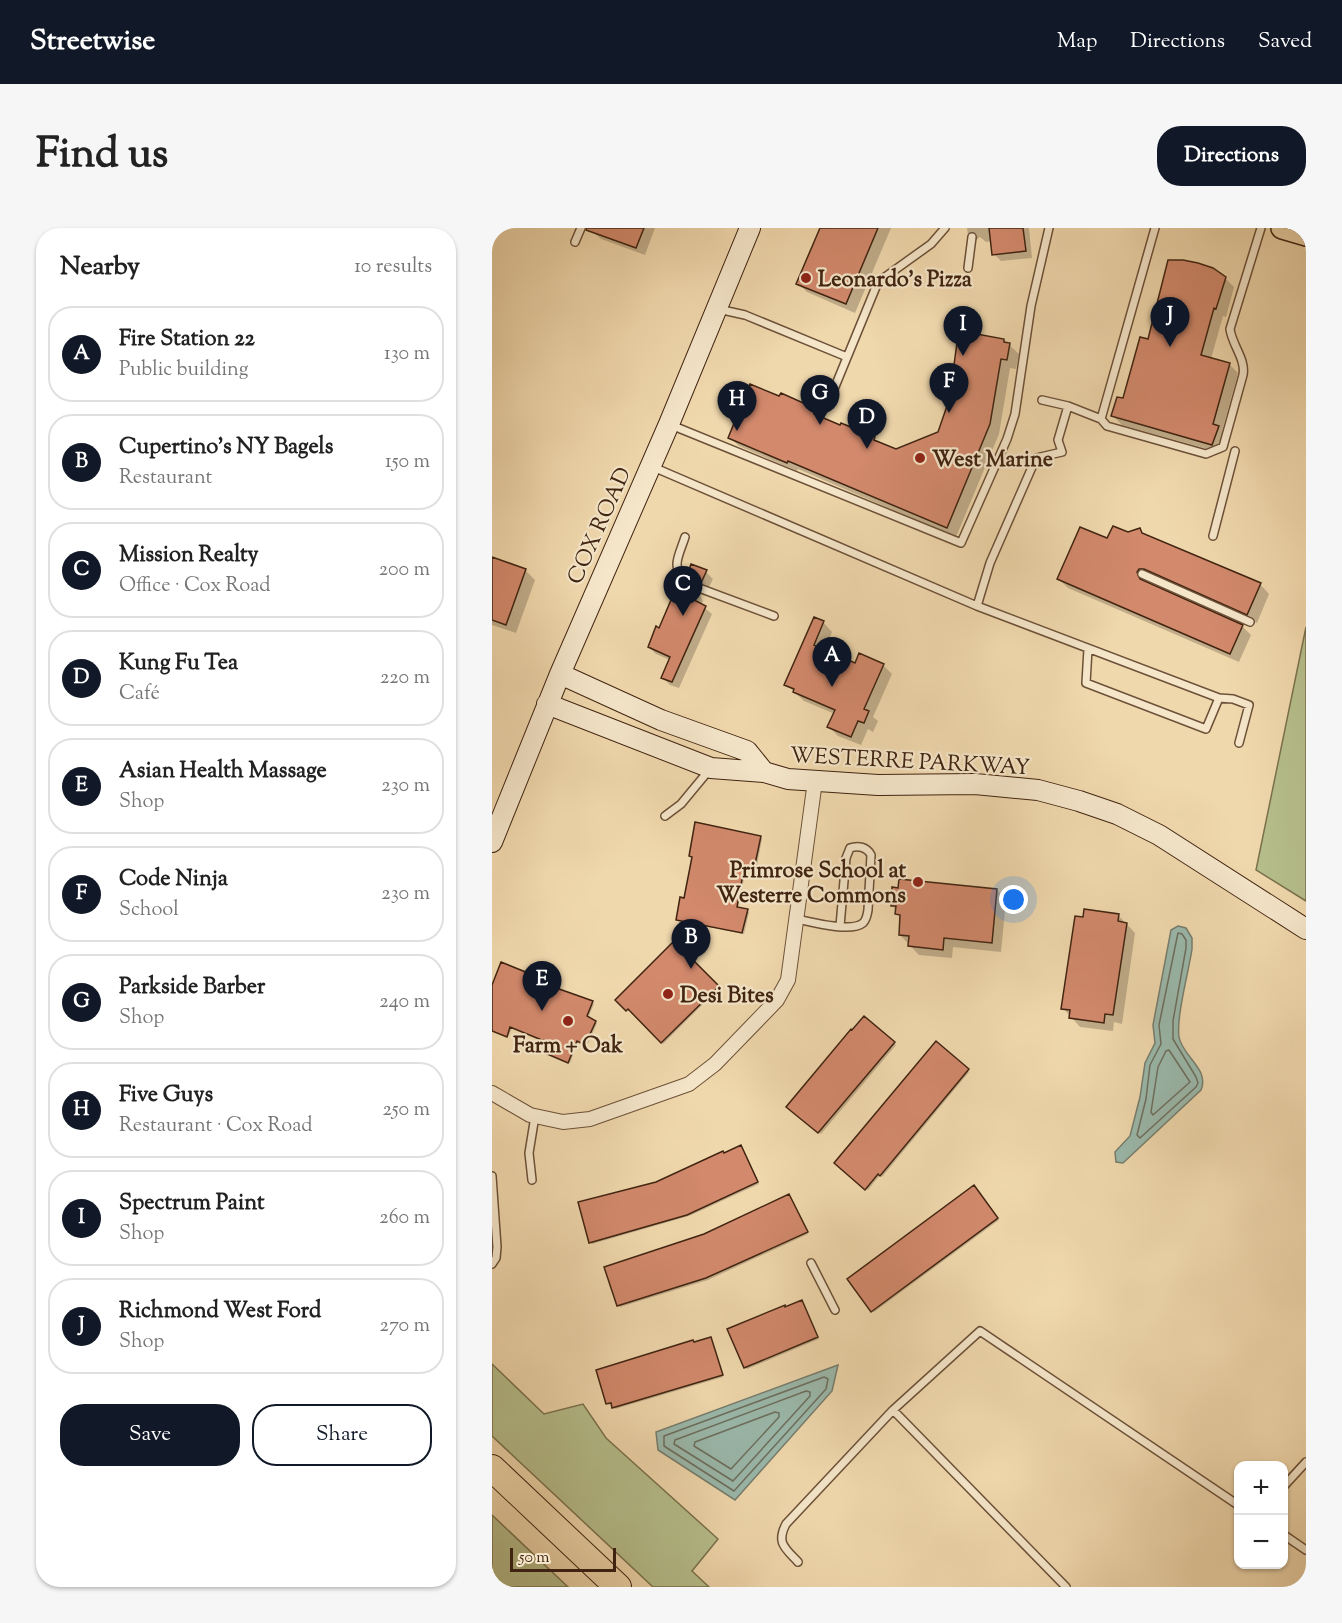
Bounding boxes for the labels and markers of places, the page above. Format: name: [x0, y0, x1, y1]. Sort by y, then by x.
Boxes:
place label: Leonardo's Pizza: [818, 265, 973, 297]
marker: Leonardo's Pizza: [799, 271, 813, 285]
pin: J: [1150, 298, 1190, 347]
pin: I: [944, 306, 982, 356]
pin: F: [930, 364, 968, 413]
pin: G: [800, 376, 840, 425]
pin: H: [718, 382, 756, 431]
pin: D: [848, 400, 886, 449]
place label: West Marine: [932, 445, 1053, 477]
marker: West Marine: [913, 451, 927, 465]
pin: C: [664, 566, 702, 616]
pin: A: [812, 638, 852, 687]
place label: Primrose School at Westerre Commons: [717, 856, 906, 913]
marker: Primrose School at Westerre Commons: [911, 875, 925, 889]
pin: B: [672, 920, 710, 969]
pin: E: [523, 962, 562, 1011]
place label: Desi Bites: [680, 981, 774, 1013]
marker: Desi Bites: [661, 987, 675, 1001]
marker: Farm + Oak: [561, 1014, 575, 1028]
place label: Farm + Oak: [513, 1031, 623, 1063]

